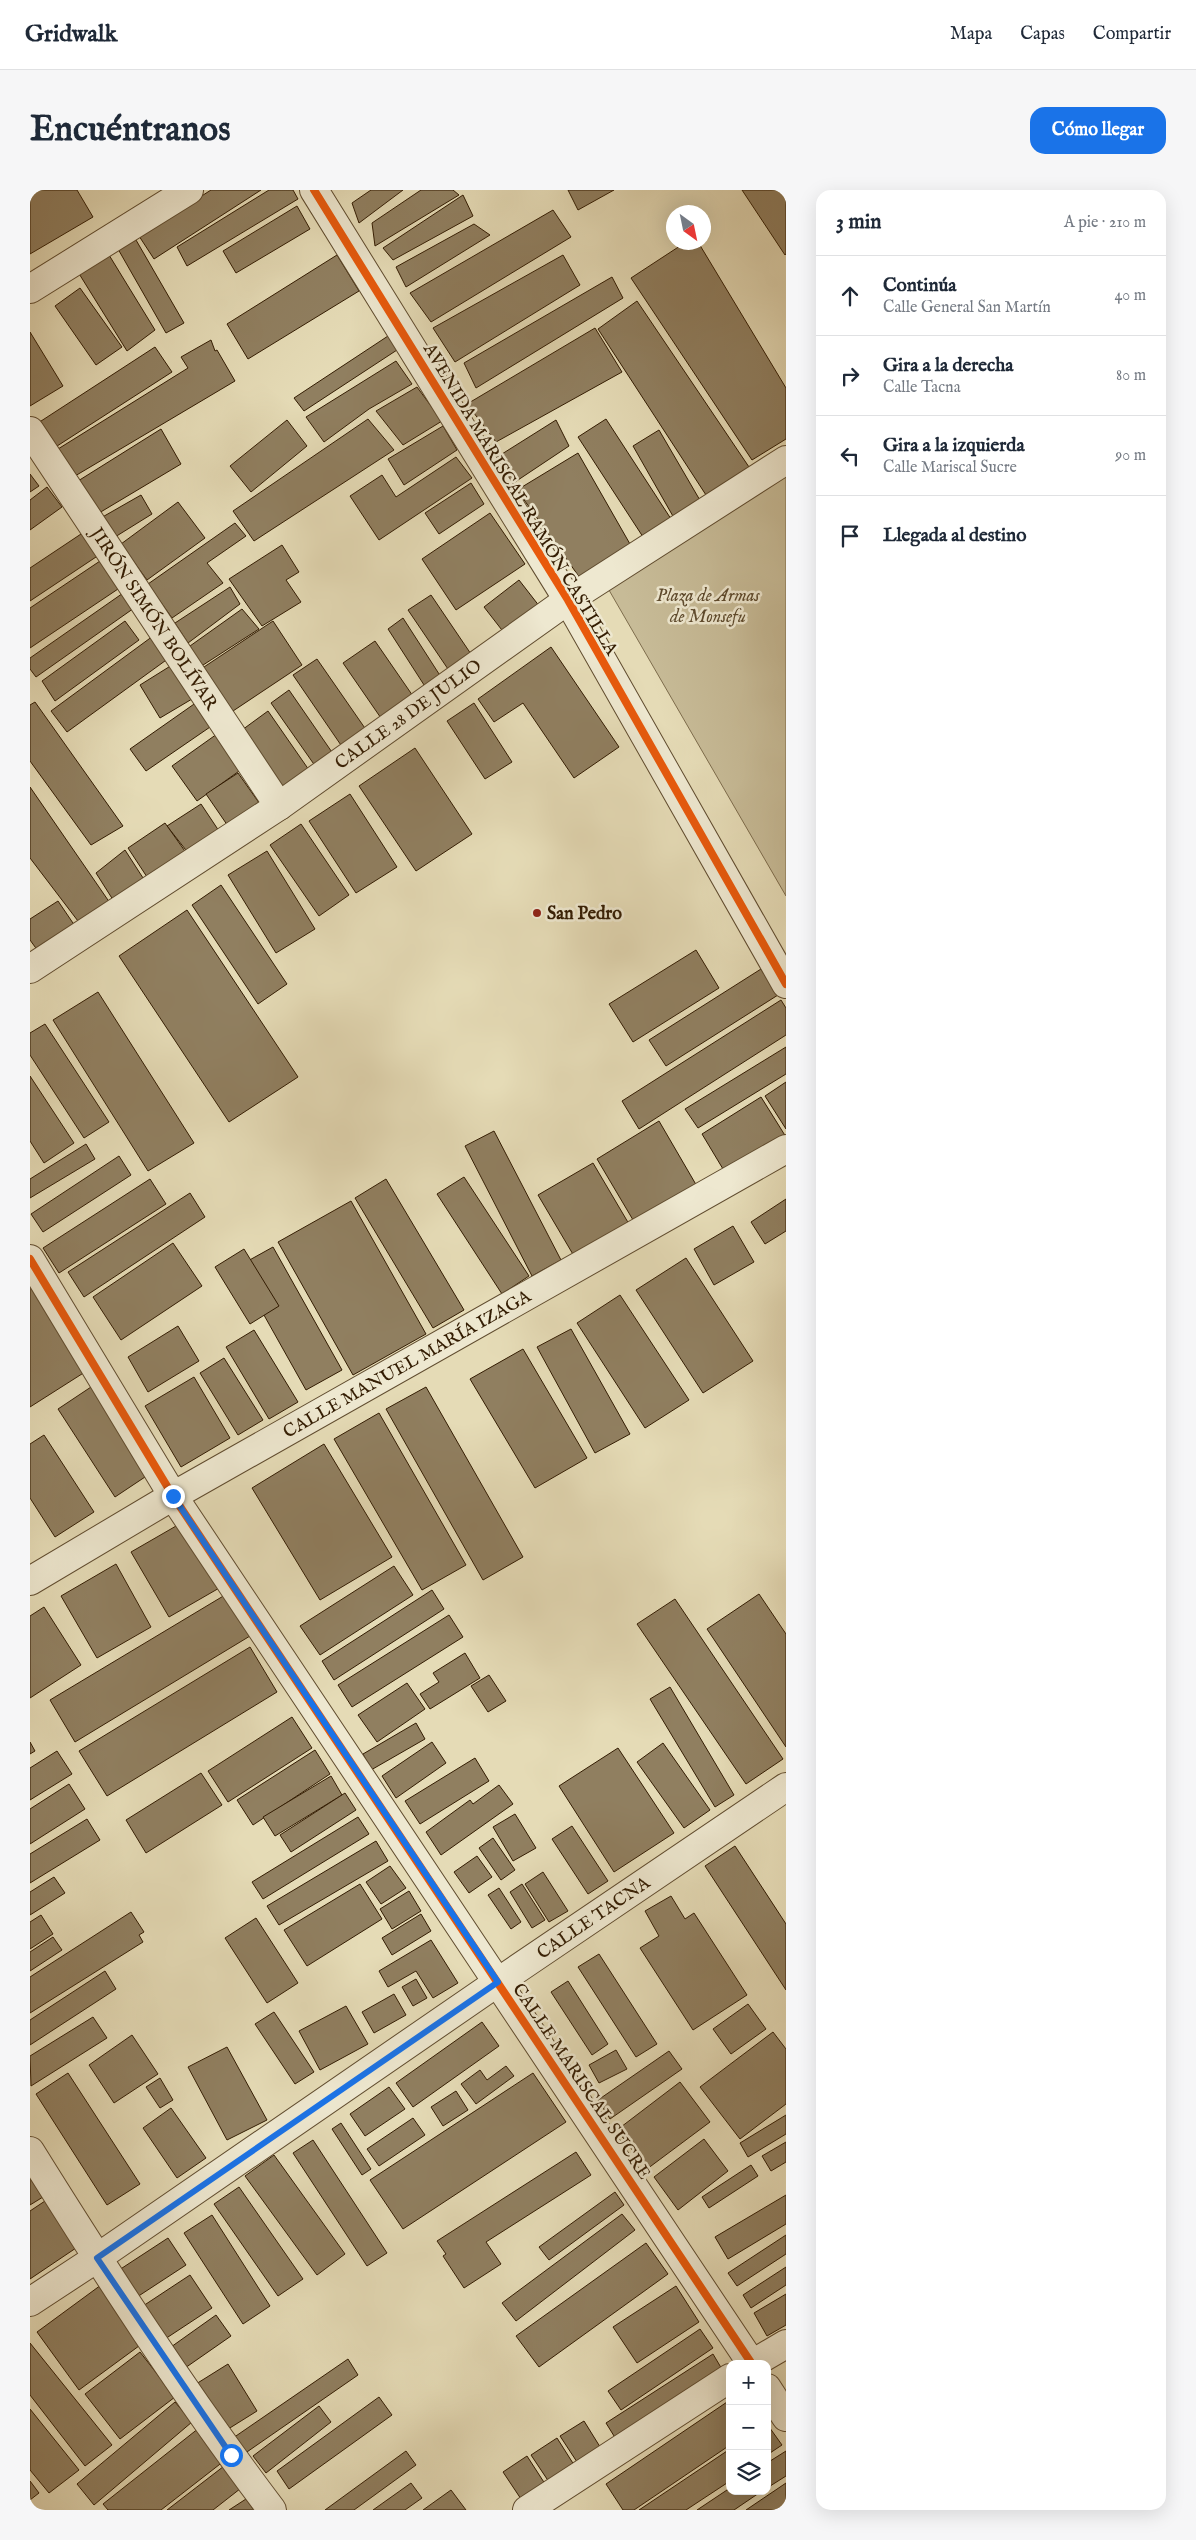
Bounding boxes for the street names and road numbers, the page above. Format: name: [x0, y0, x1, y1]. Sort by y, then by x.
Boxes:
street label: AVENIDA MARISCAL RAMÓN CASTILLA: [417, 338, 624, 661]
street label: JIRÓN SIMÓN BOLÍVAR: [83, 522, 223, 716]
street label: CALLE 28 DE JULIO: [331, 655, 487, 775]
street label: CALLE MANUEL MARÍA IZAGA: [279, 1285, 536, 1444]
street label: CALLE TACNA: [533, 1872, 656, 1965]
street label: CALLE MARISCAL SUCRE: [506, 1979, 655, 2184]

